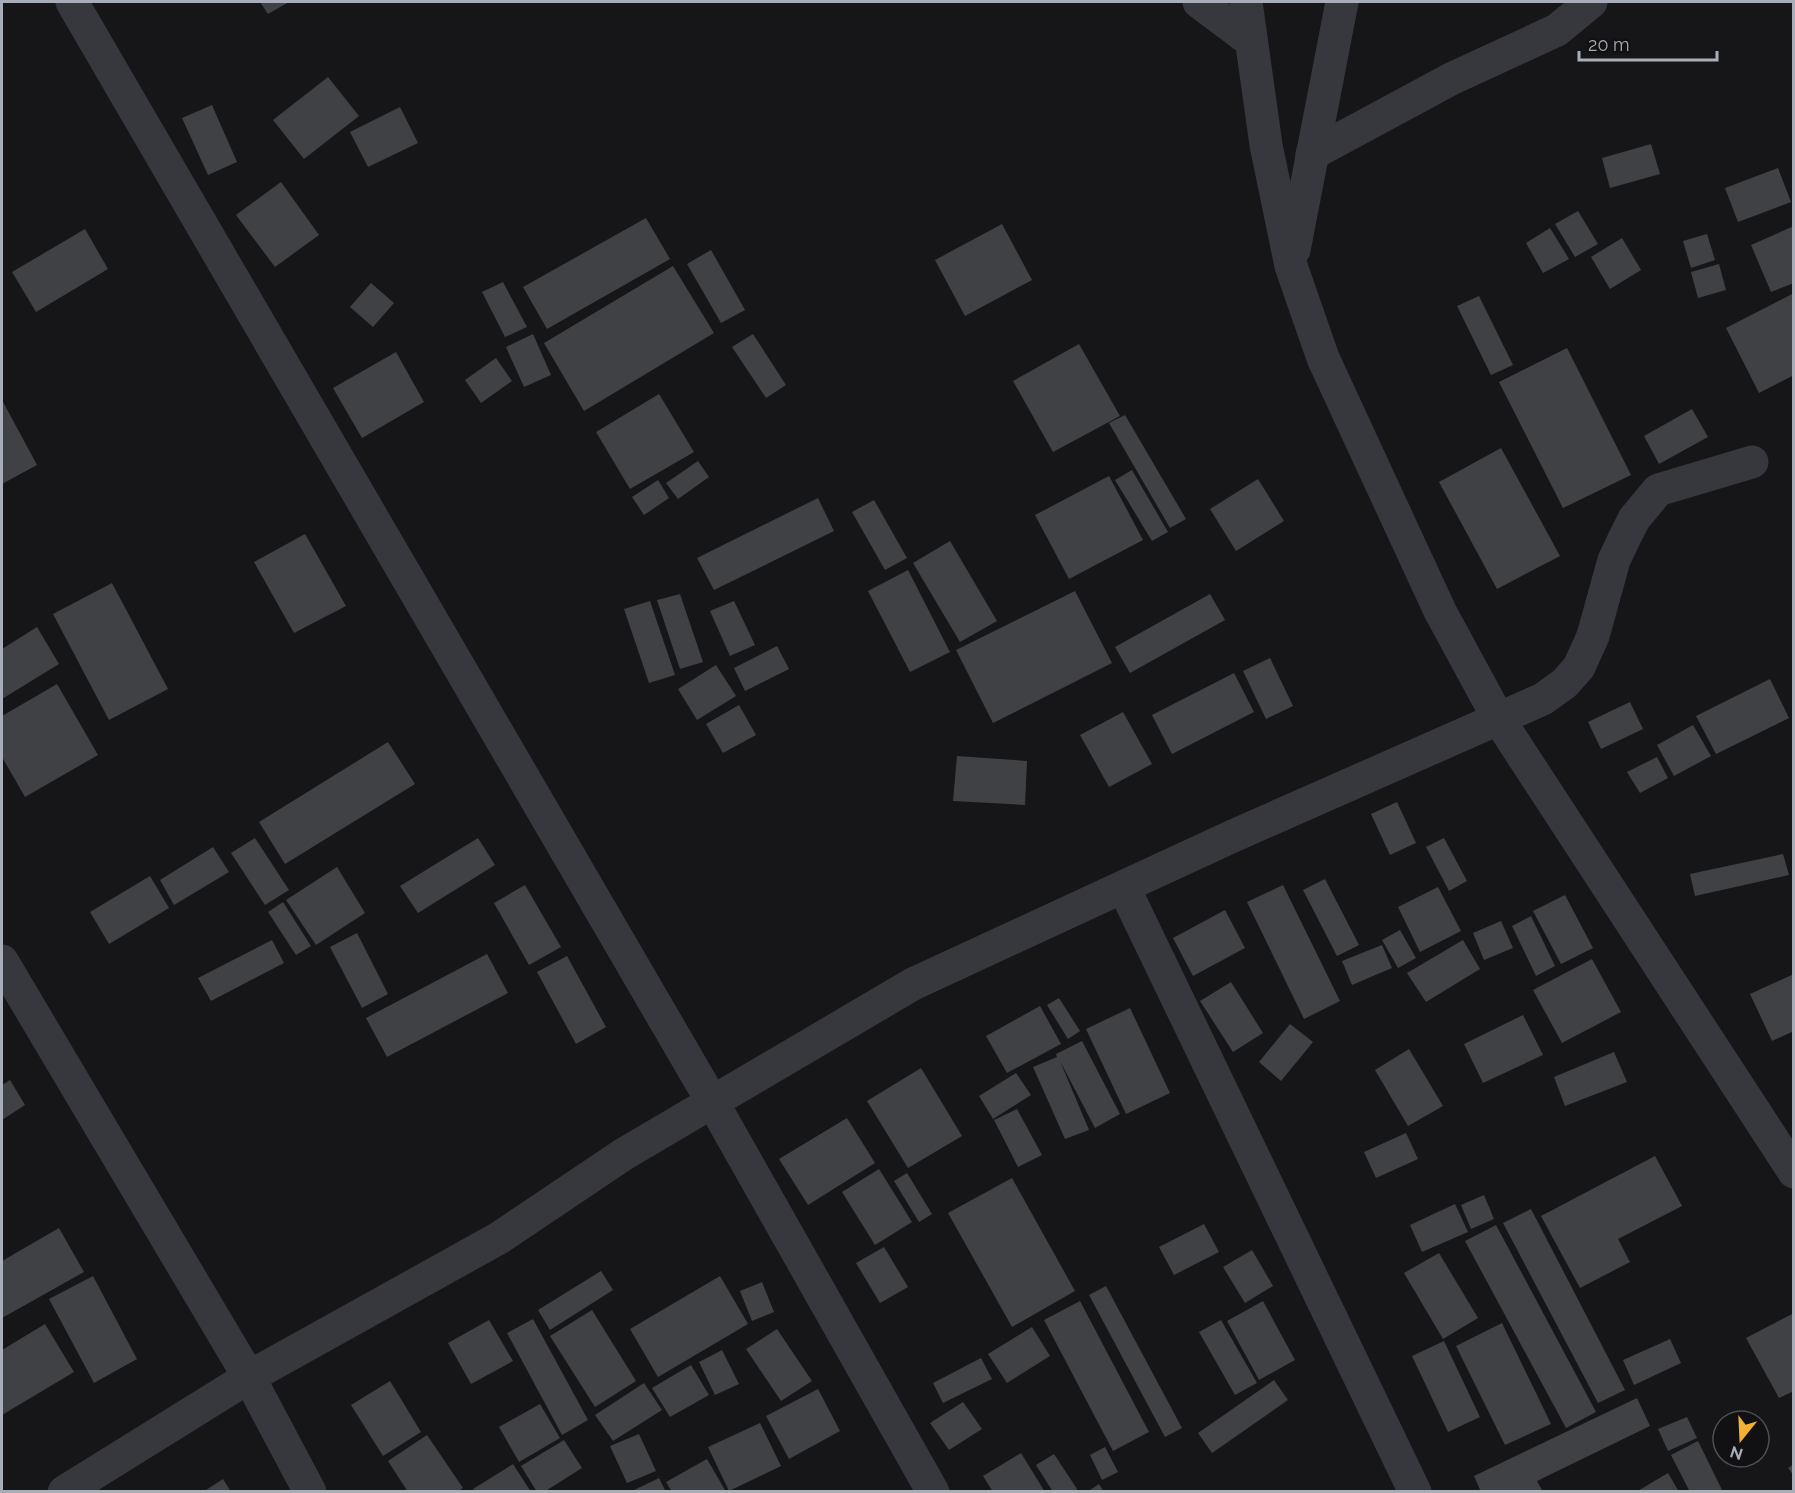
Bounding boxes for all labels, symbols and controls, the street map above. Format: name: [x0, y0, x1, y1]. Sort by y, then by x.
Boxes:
scale bar: [1579, 24, 1717, 62]
text: 20 m: [1588, 34, 1630, 55]
north arrow: [1711, 1409, 1771, 1469]
text: N: [1728, 1442, 1745, 1464]

